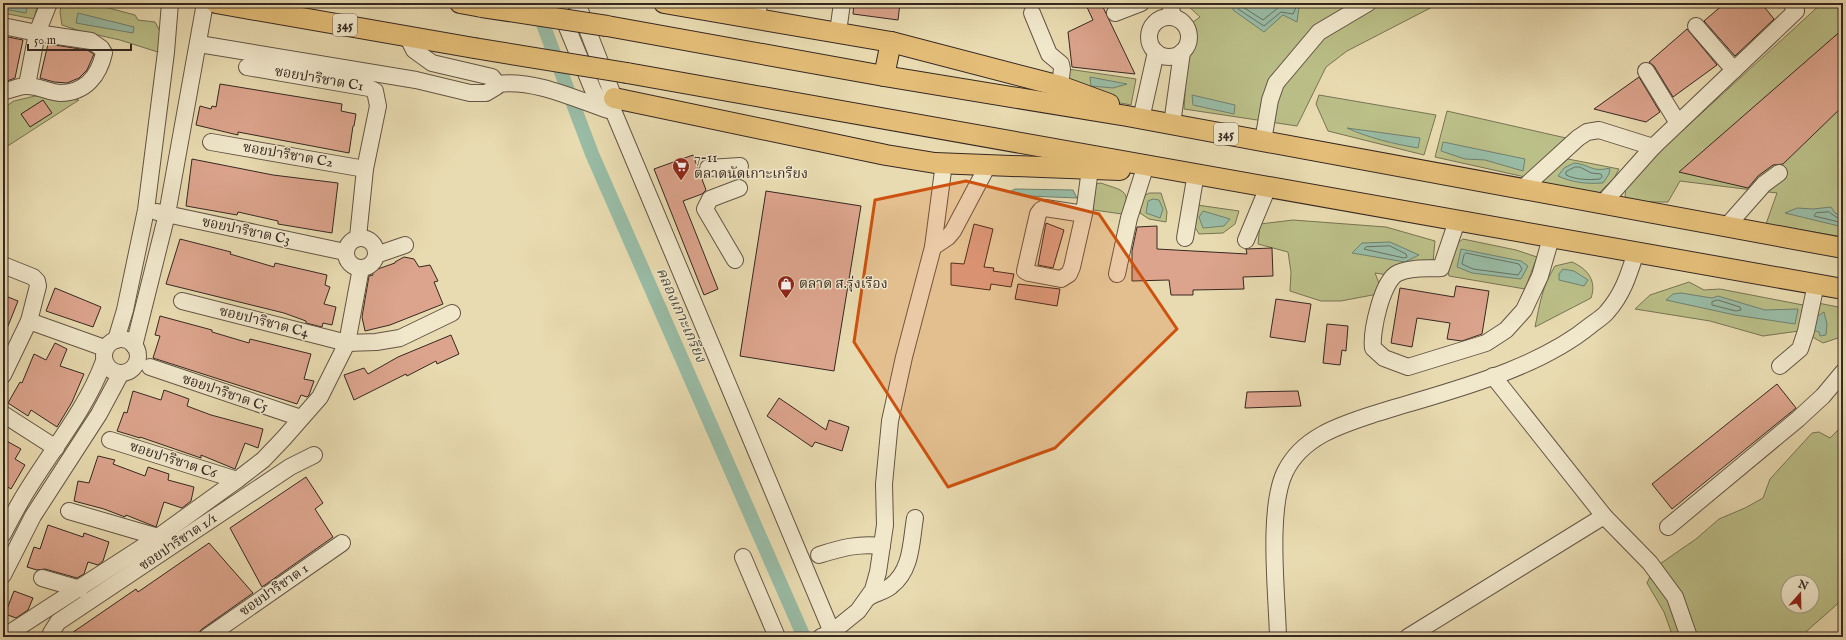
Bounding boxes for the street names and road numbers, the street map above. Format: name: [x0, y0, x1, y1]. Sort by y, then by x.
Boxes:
road number: 345: [333, 14, 357, 36]
street label: ซอยปาริชาต C1: [273, 62, 365, 96]
road number: 345: [1214, 123, 1238, 145]
street label: ซอยปาริชาต C2: [241, 138, 335, 172]
street label: ซอยปาริชาต C3: [200, 213, 292, 249]
street label: ซอยปาริชาต C4: [217, 302, 311, 342]
street label: ซอยปาริชาต C5: [180, 370, 270, 416]
street label: ซอยปาริชาต C6: [127, 437, 220, 483]
street label: ซอยปาริชาต 1/1: [136, 509, 220, 575]
street label: ซอยปาริชาต 1: [236, 560, 312, 620]

